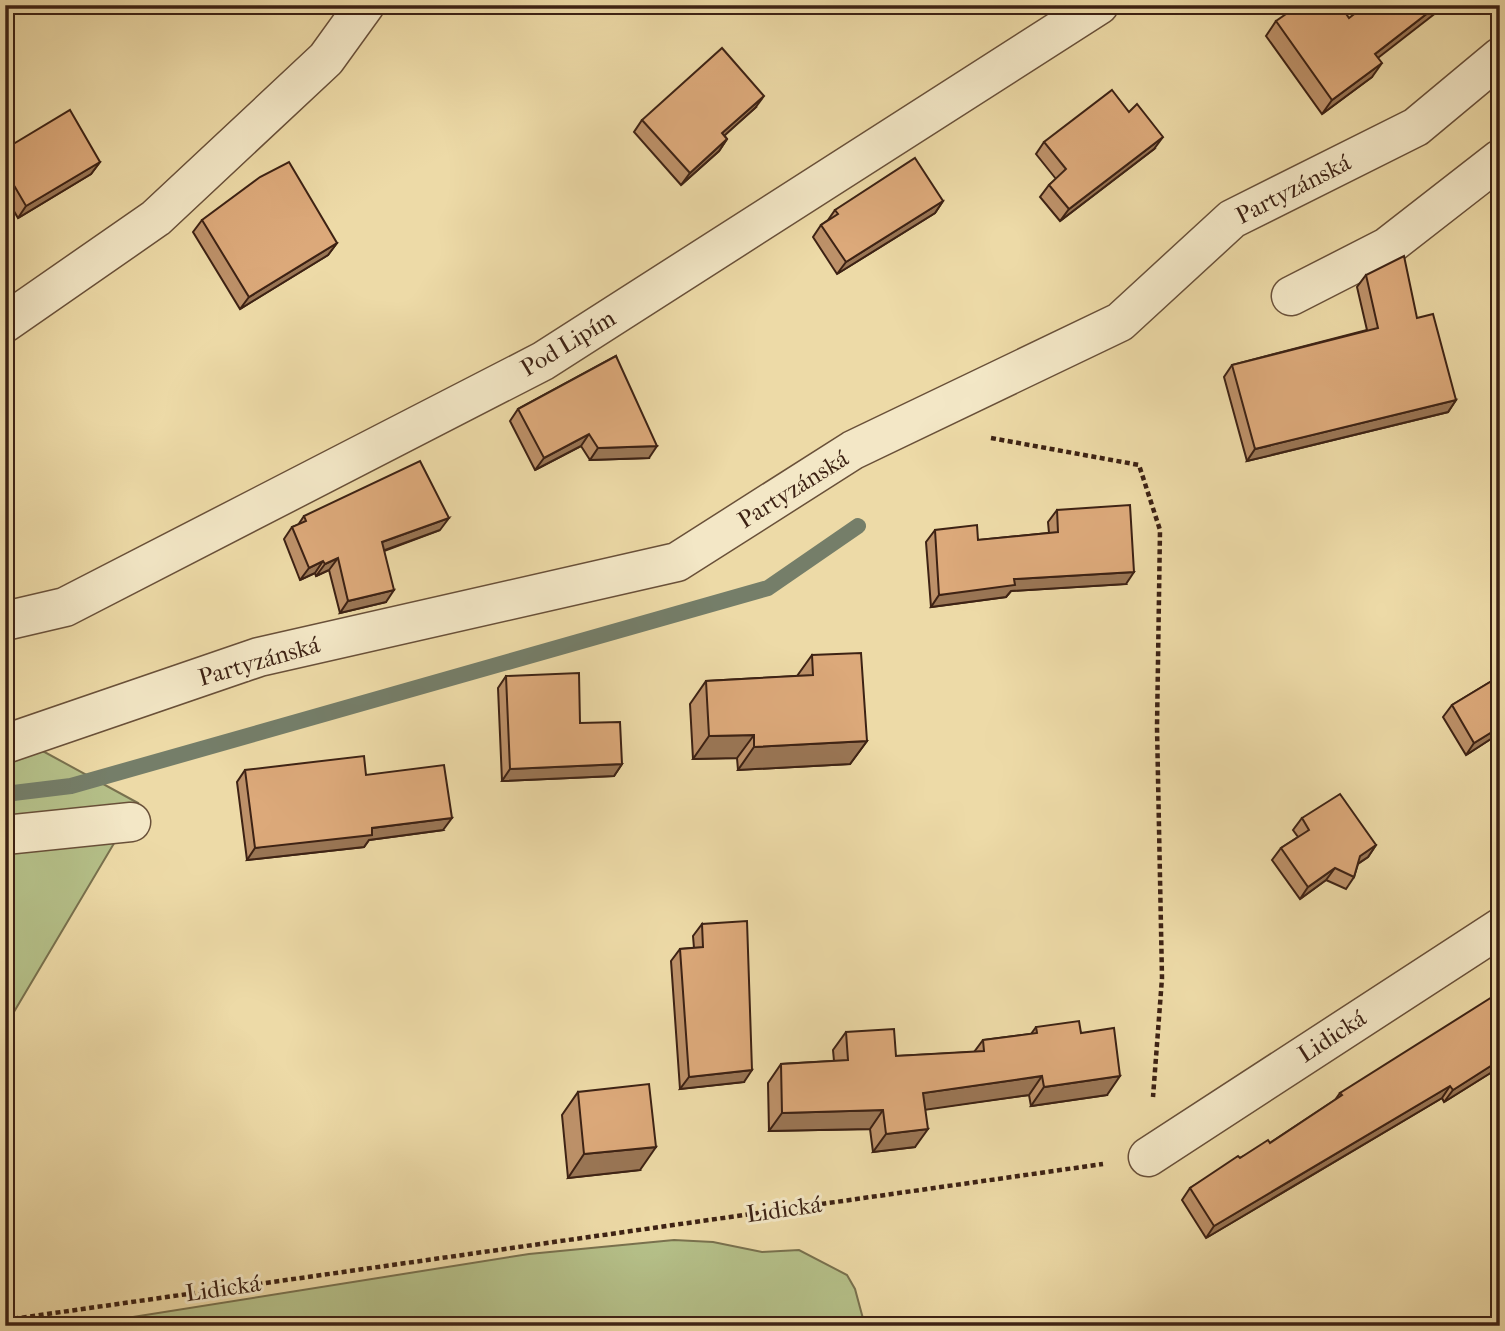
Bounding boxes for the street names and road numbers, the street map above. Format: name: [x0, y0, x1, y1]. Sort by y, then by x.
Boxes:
street label: Partyzánská: [1231, 148, 1356, 230]
street label: Pod Lipím: [515, 304, 621, 382]
street label: Partyzánská: [733, 444, 854, 534]
street label: Partyzánská: [195, 630, 324, 692]
street label: Lidická: [1293, 1003, 1372, 1068]
street label: Lidická: [745, 1190, 824, 1228]
street label: Lidická: [184, 1269, 263, 1307]

